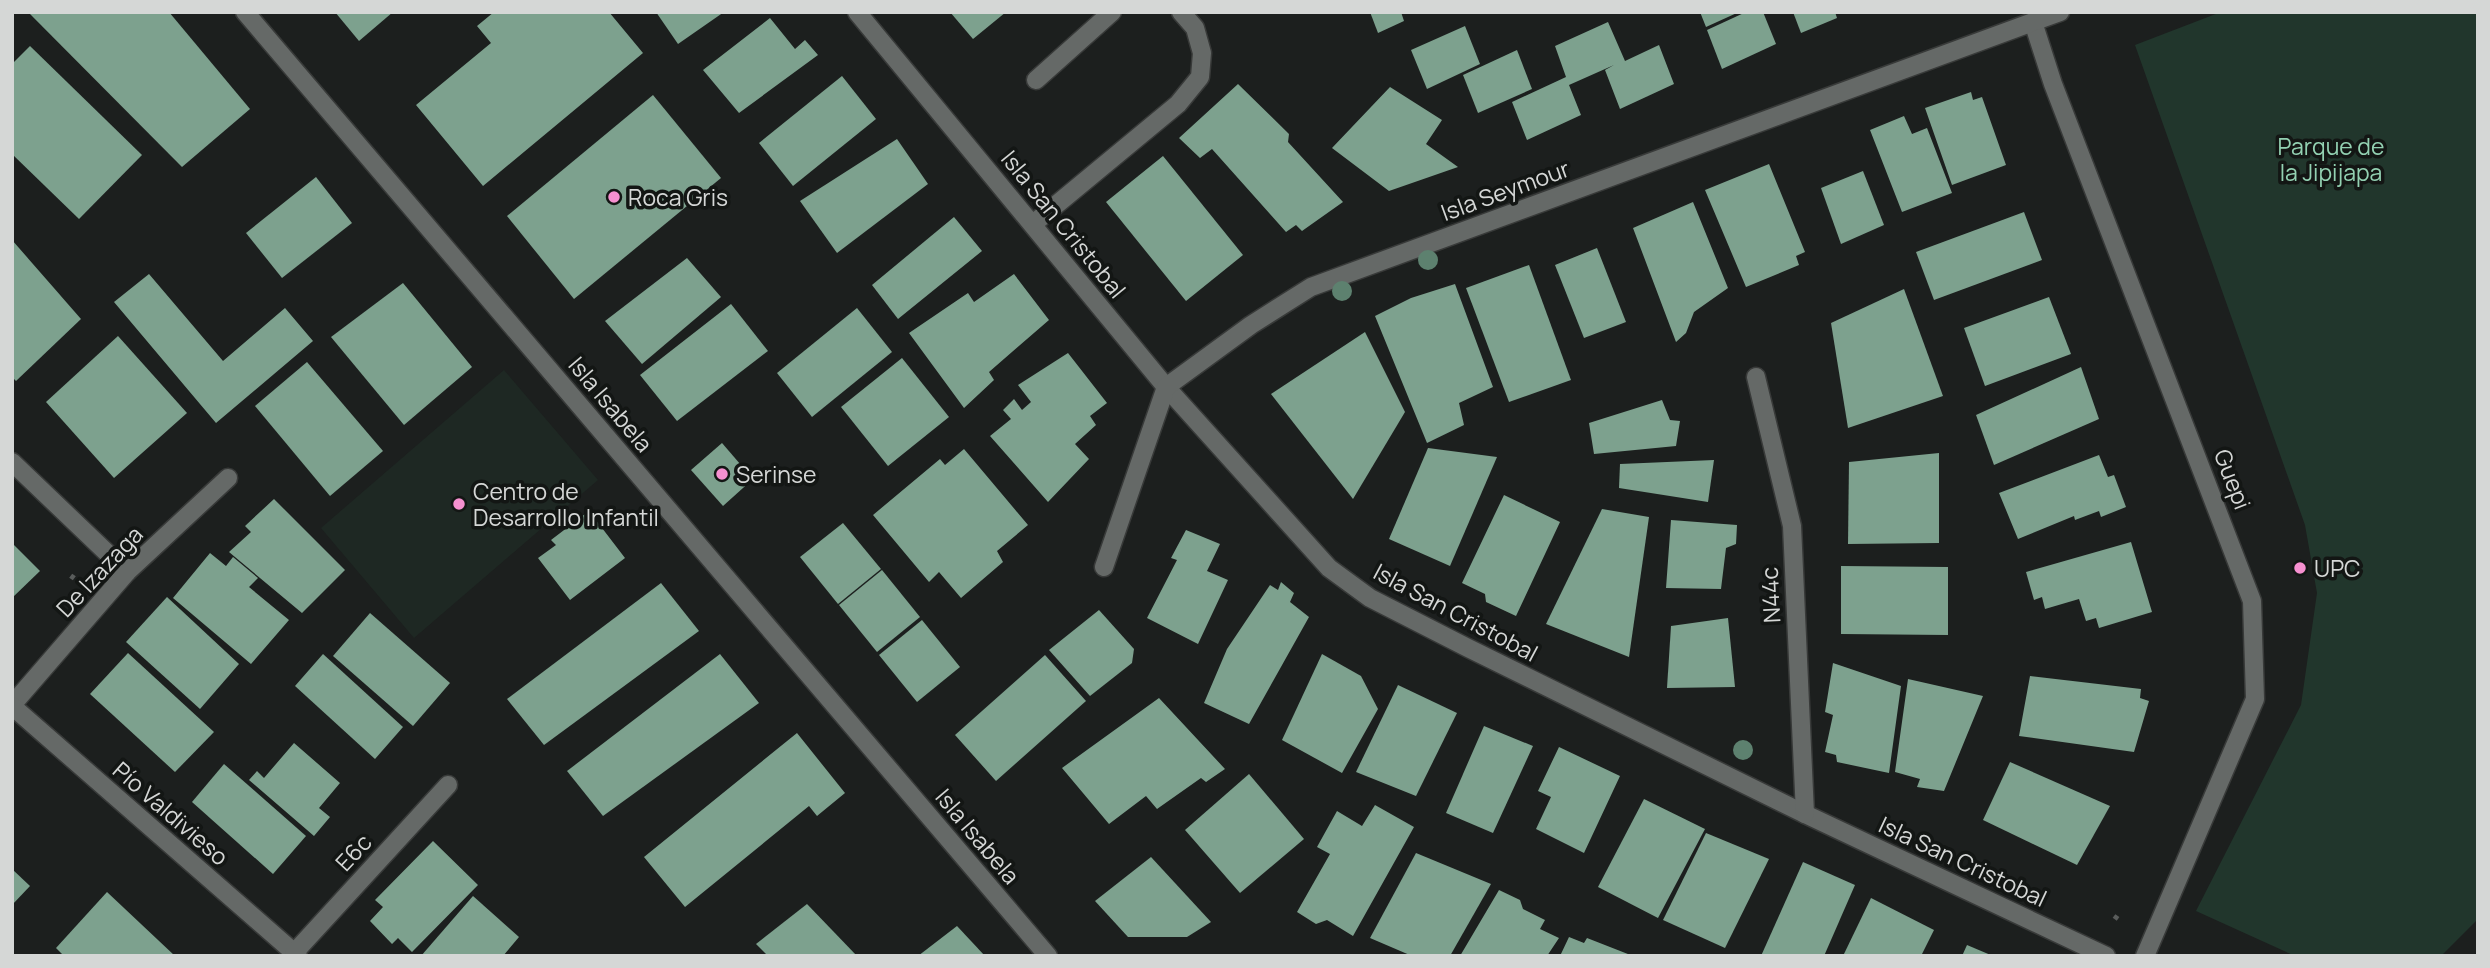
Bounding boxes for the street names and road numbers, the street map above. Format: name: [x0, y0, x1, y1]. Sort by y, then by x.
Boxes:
street label: Isla San Cristobal: [994, 143, 1134, 305]
street label: Isla Seymour: [1436, 152, 1574, 228]
street label: Isla Isabela: [562, 349, 660, 459]
street label: Guepi: [2207, 444, 2259, 514]
street label: De Izazaga: [48, 518, 150, 624]
street label: Isla San Cristobal: [1368, 555, 1544, 669]
street label: N44c: [1753, 566, 1787, 624]
street label: Pío Valdivieso: [106, 754, 236, 872]
street label: Isla Isabela: [929, 781, 1027, 891]
street label: Isla San Cristobal: [1874, 808, 2052, 914]
street label: E6c: [328, 826, 378, 878]

